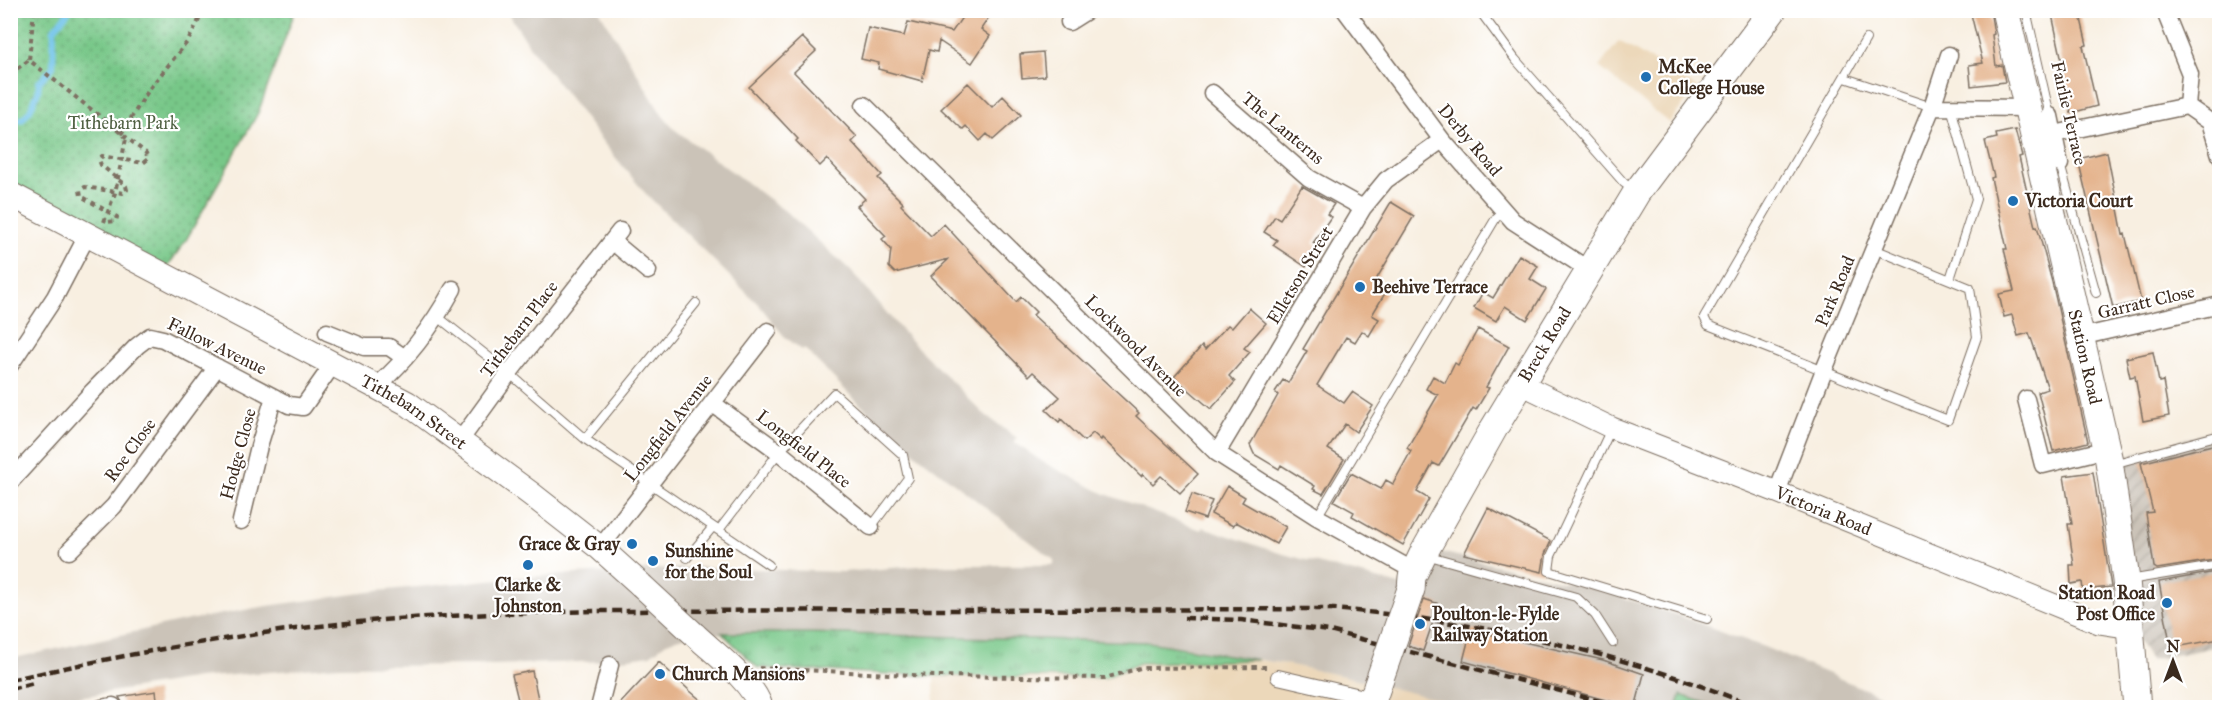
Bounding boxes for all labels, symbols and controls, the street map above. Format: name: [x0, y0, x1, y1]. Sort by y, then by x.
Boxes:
place label: McKee College House: [1658, 56, 1765, 100]
street label: Fairlie Terrace: [2046, 59, 2092, 167]
marker: McKee College House: [1639, 70, 1653, 84]
street label: The Lanterns: [1237, 87, 1329, 169]
street label: Derby Road: [1433, 99, 1507, 181]
park label: Tithebarn Park: [68, 112, 179, 134]
place label: Victoria Court: [2024, 190, 2133, 212]
marker: Victoria Court: [2006, 194, 2020, 208]
street label: Elletson Street: [1262, 221, 1338, 328]
street label: Park Road: [1810, 252, 1860, 330]
street label: Tithebarn Place: [475, 276, 563, 382]
place label: Beehive Terrace: [1372, 276, 1488, 298]
marker: Beehive Terrace: [1353, 280, 1367, 294]
street label: Garratt Close: [2095, 280, 2197, 324]
street label: Lockwood Avenue: [1080, 290, 1192, 402]
street label: Breck Road: [1513, 303, 1576, 386]
street label: Station Road: [2063, 307, 2107, 407]
street label: Fallow Avenue: [164, 313, 270, 379]
street label: Tithebarn Street: [357, 370, 472, 455]
street label: Longfield Avenue: [619, 370, 718, 487]
street label: Longfield Place: [752, 405, 856, 494]
street label: Hodge Close: [215, 406, 262, 502]
street label: Roe Close: [100, 414, 160, 486]
street label: Victoria Road: [1771, 481, 1875, 540]
place label: Grace & Gray: [519, 533, 622, 556]
marker: Grace & Gray: [625, 537, 639, 551]
place label: Sunshine for the Soul: [664, 540, 754, 583]
marker: Sunshine for the Soul: [646, 554, 660, 568]
marker: Clarke & Johnston: [521, 558, 535, 572]
place label: Clarke & Johnston: [492, 574, 562, 618]
place label: Station Road Post Office: [2058, 582, 2156, 625]
marker: Station Road Post Office: [2160, 596, 2174, 610]
place label: Poulton-le-Fylde Railway Station: [1432, 603, 1560, 647]
marker: Poulton-le-Fylde Railway Station: [1413, 617, 1427, 631]
north arrow: [2143, 631, 2203, 691]
text: N: [2166, 637, 2180, 656]
place label: Church Mansions: [672, 663, 805, 685]
marker: Church Mansions: [653, 667, 667, 681]

